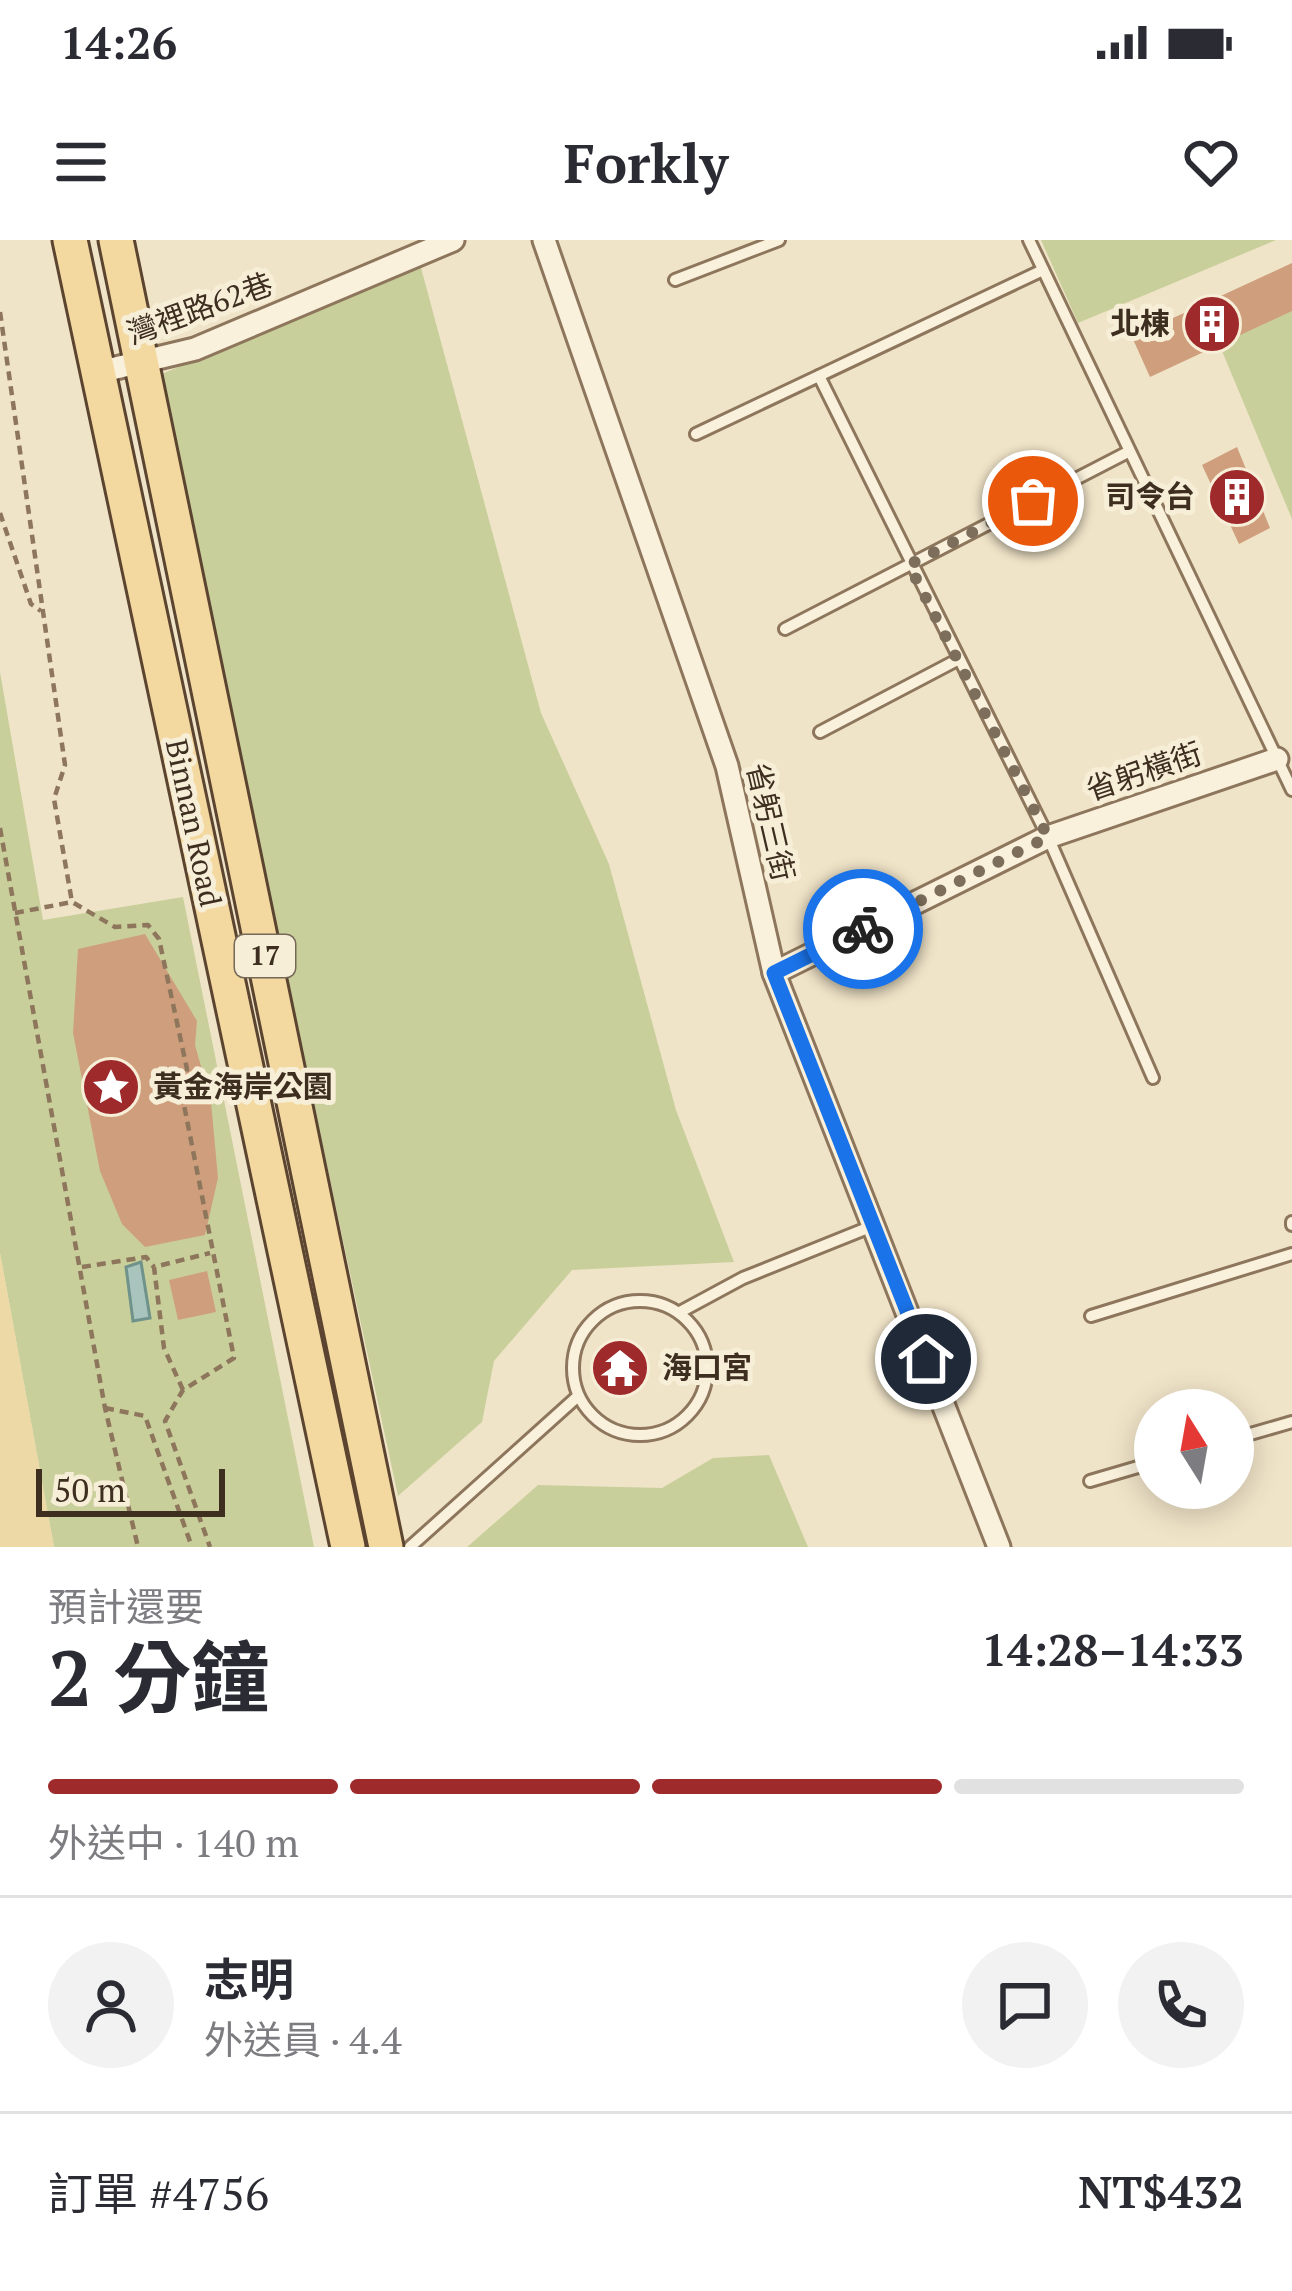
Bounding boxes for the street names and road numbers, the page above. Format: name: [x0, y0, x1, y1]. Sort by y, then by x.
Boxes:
street label: 灣裡路62巷: [121, 263, 278, 353]
street label: 省躬橫街: [1080, 733, 1207, 809]
street label: Binnan Road: [157, 735, 231, 910]
street label: 省躬三街: [738, 759, 804, 885]
road number: 17: [235, 935, 295, 977]

